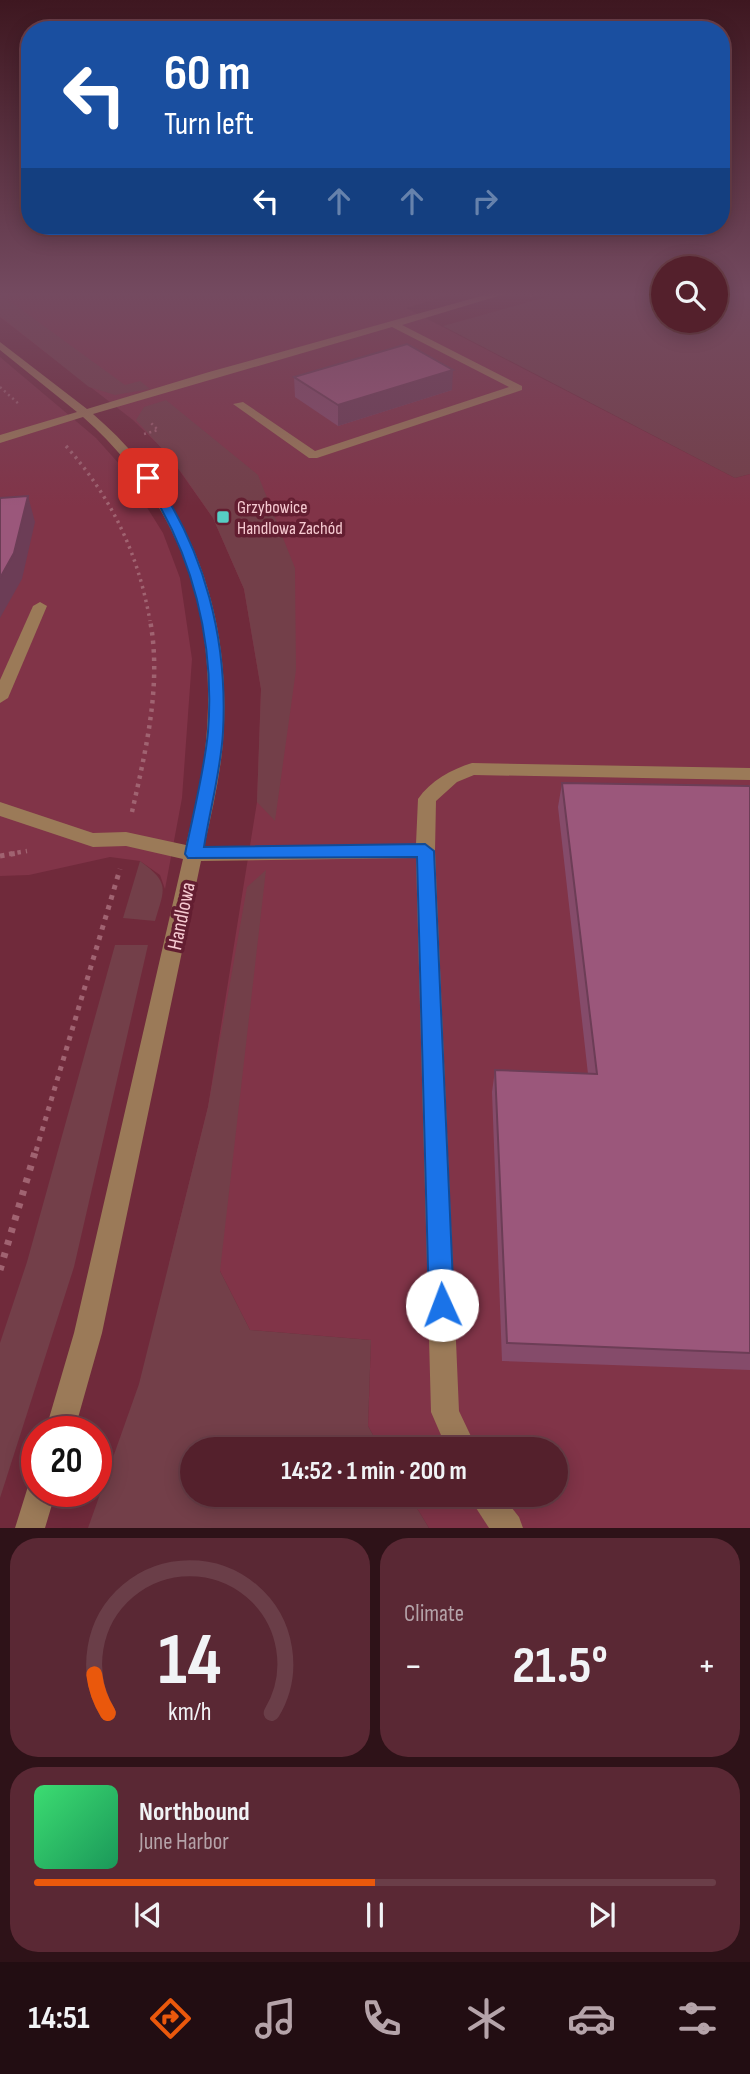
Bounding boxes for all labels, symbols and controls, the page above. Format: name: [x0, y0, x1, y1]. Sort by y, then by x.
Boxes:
text: 60 m: [164, 45, 251, 104]
icon: left: [49, 49, 140, 140]
text: Turn left: [164, 105, 254, 144]
icon: left: [247, 182, 285, 220]
icon: ahead: [320, 182, 358, 220]
icon: ahead: [393, 182, 431, 220]
icon: right: [466, 182, 504, 220]
map controls: [651, 256, 728, 333]
button: search: [651, 256, 728, 333]
pin: [118, 448, 178, 508]
icon: arrive: [129, 459, 167, 497]
place label: Grzybowice Handlowa Zachód: [237, 497, 343, 539]
marker: Grzybowice Handlowa Zachód: [215, 509, 231, 525]
street label: Handlowa: [162, 880, 201, 952]
position arrow: [405, 1268, 479, 1342]
speed limit sign: 20: [21, 1416, 112, 1507]
text: 14:52 · 1 min · 200 m: [281, 1456, 467, 1487]
text: Climate: [404, 1600, 464, 1628]
text: 14: [159, 1618, 222, 1706]
text: 21.5°: [512, 1635, 608, 1698]
text: −: [404, 1644, 423, 1689]
text: +: [697, 1644, 716, 1689]
text: km/h: [168, 1697, 212, 1728]
text: Northbound: [139, 1797, 250, 1828]
text: June Harbor: [139, 1828, 229, 1856]
icon: previous: [129, 1896, 167, 1934]
icon: pause: [356, 1896, 394, 1934]
icon: next: [583, 1896, 621, 1934]
icon: directions: [146, 1994, 195, 2043]
icon: music: [251, 1994, 300, 2043]
icon: phone: [357, 1994, 406, 2043]
icon: climate: [462, 1994, 511, 2043]
icon: car: [567, 1994, 616, 2043]
icon: filters: [673, 1994, 722, 2043]
text: 14:51: [28, 1999, 90, 2038]

